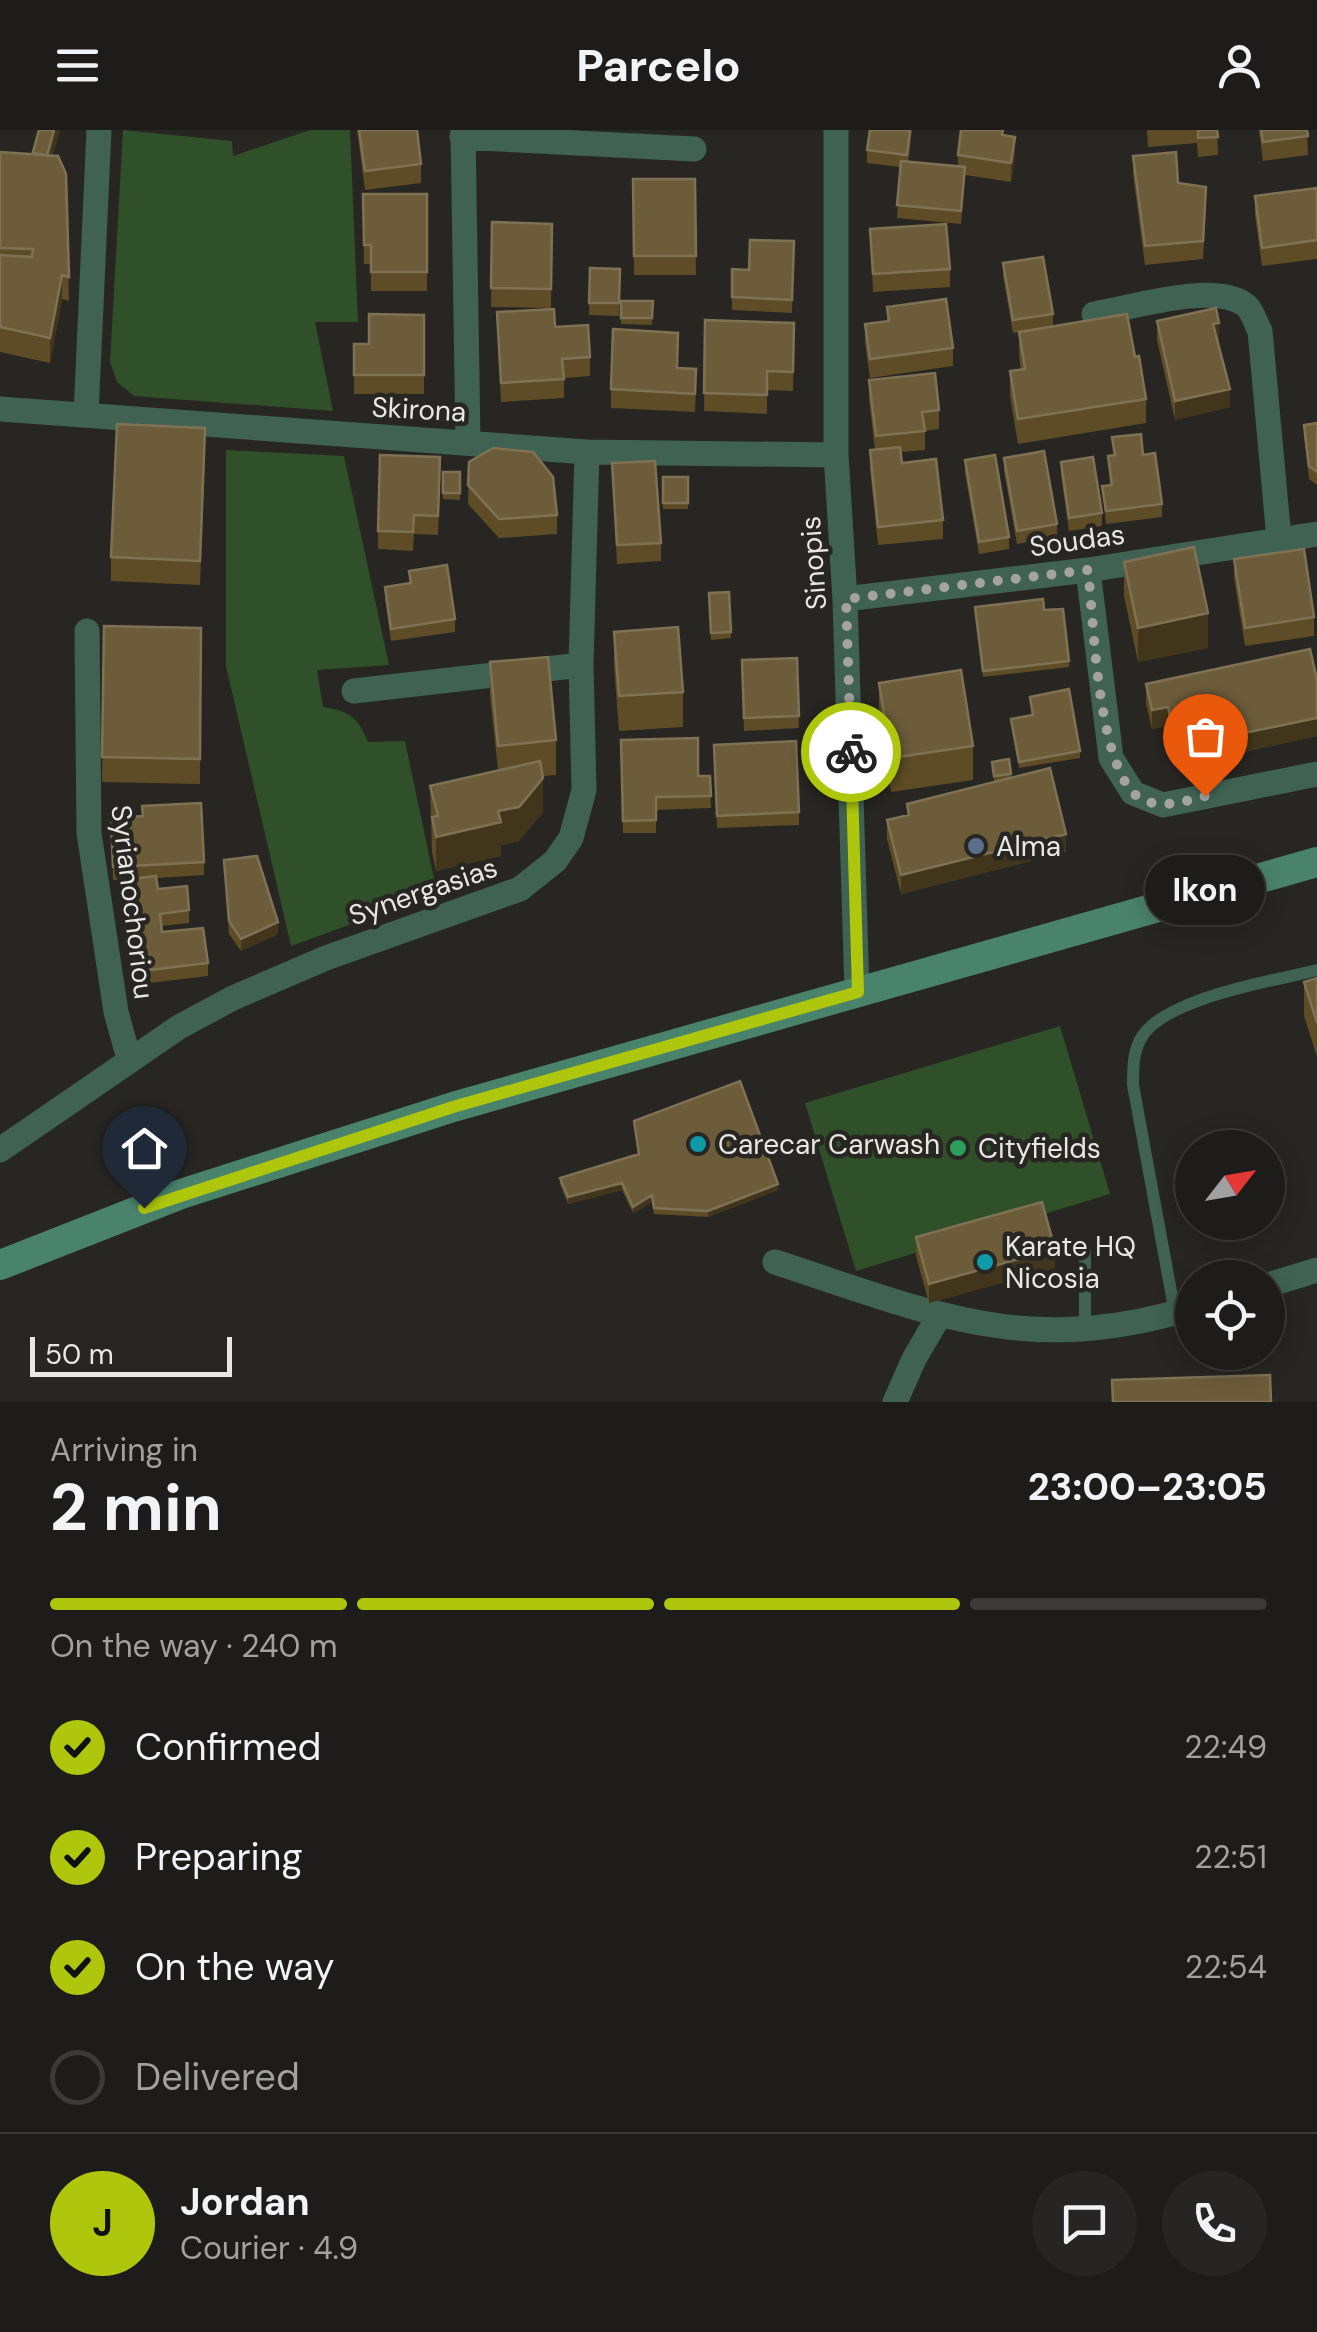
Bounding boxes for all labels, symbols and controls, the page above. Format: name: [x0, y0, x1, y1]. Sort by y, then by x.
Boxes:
text: Parcelo: [576, 36, 741, 95]
icon: menu: [50, 38, 105, 93]
icon: person: [1212, 38, 1267, 93]
street label: Skirona: [371, 389, 467, 430]
street label: Sinopis: [792, 515, 835, 611]
street label: Soudas: [1027, 516, 1127, 565]
pin: [1163, 694, 1248, 797]
courier: [801, 702, 901, 802]
icon: bag: [1178, 709, 1233, 764]
icon: bike: [824, 725, 879, 780]
street label: Syrianochoriou: [102, 803, 163, 1001]
place label: Alma: [996, 828, 1061, 865]
marker: Alma: [965, 835, 987, 857]
street label: Synergasias: [344, 849, 502, 934]
callout: Ikon: [1145, 856, 1265, 926]
text: Ikon: [1172, 869, 1238, 911]
pin: [102, 1106, 187, 1209]
icon: home: [117, 1121, 172, 1176]
place label: Carecar Carwash: [718, 1126, 940, 1163]
place label: Cityfields: [978, 1130, 1101, 1167]
north arrow: [1175, 1130, 1285, 1240]
map controls: [1175, 1130, 1285, 1370]
marker: Carecar Carwash: [687, 1133, 709, 1155]
marker: Cityfields: [947, 1137, 969, 1159]
place label: Karate HQ Nicosia: [1005, 1228, 1136, 1297]
marker: Karate HQ Nicosia: [974, 1251, 996, 1273]
button: locate: [1175, 1260, 1285, 1370]
scale bar: [30, 1332, 232, 1376]
text: 50 m: [45, 1336, 114, 1373]
text: Arriving in: [50, 1429, 198, 1471]
text: 23:00–23:05: [1028, 1462, 1267, 1512]
text: 2 min: [50, 1466, 222, 1550]
text: On the way · 240 m: [50, 1625, 337, 1667]
icon: check: [50, 1720, 105, 1775]
text: Confirmed: [135, 1722, 321, 1772]
text: 22:49: [1184, 1726, 1267, 1768]
icon: check: [50, 1830, 105, 1885]
text: Preparing: [135, 1832, 303, 1882]
text: 22:51: [1194, 1836, 1267, 1878]
icon: check: [50, 1940, 105, 1995]
text: On the way: [135, 1942, 334, 1992]
text: 22:54: [1185, 1946, 1267, 1988]
text: Delivered: [135, 2052, 300, 2102]
button: chat: [1032, 2171, 1137, 2276]
button: phone: [1162, 2171, 1267, 2276]
text: Jordan: [180, 2177, 310, 2227]
text: J: [92, 2198, 113, 2248]
text: Courier · 4.9: [180, 2227, 358, 2269]

